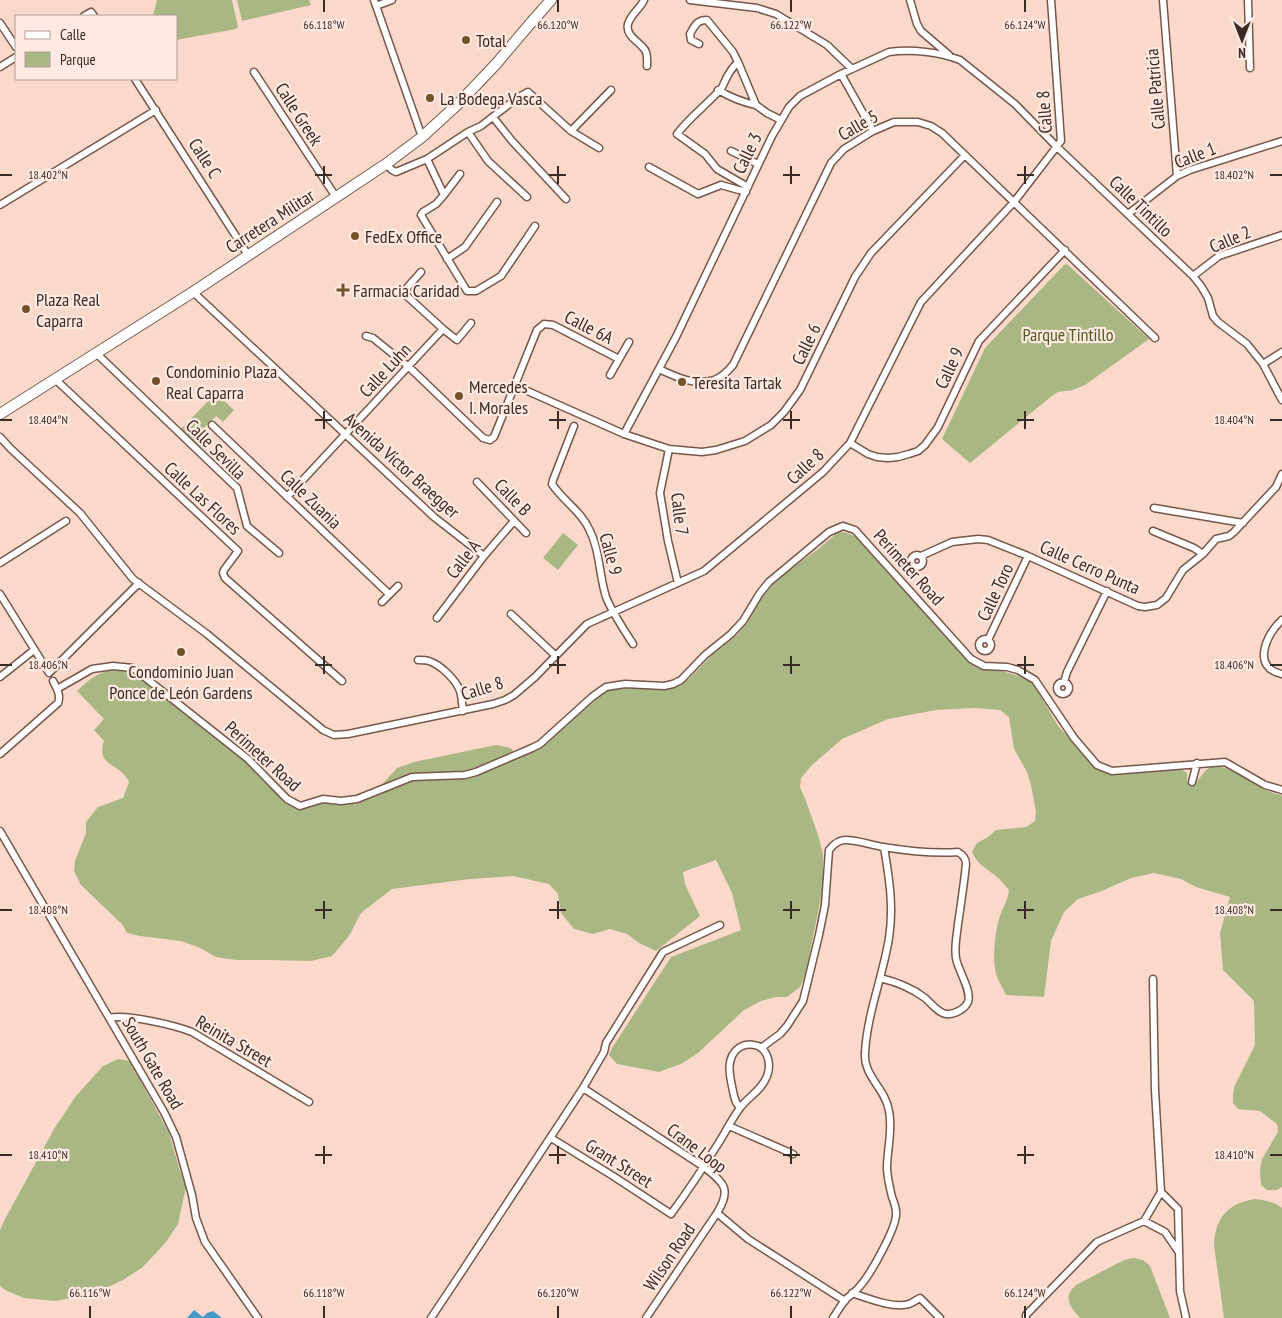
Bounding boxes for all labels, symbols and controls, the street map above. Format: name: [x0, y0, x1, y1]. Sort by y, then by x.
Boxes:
legend: [15, 15, 178, 80]
north arrow: [1217, 15, 1267, 65]
text: 66.118°W: [303, 17, 345, 32]
text: 66.120°W: [537, 17, 579, 32]
text: 66.122°W: [770, 17, 812, 32]
text: 66.124°W: [1004, 17, 1046, 32]
text: Calle: [60, 25, 86, 44]
place label: Total: [476, 29, 507, 52]
marker: Total: [460, 34, 472, 46]
text: N: [1238, 44, 1246, 62]
street label: Calle Patricia: [1140, 48, 1170, 130]
text: Parque: [60, 50, 96, 69]
street label: Calle Greek: [270, 78, 328, 150]
place label: La Bodega Vasca: [440, 87, 542, 110]
street label: Calle 8: [1031, 90, 1057, 134]
marker: La Bodega Vasca: [424, 92, 436, 104]
street label: Calle 5: [834, 104, 882, 146]
street label: Calle 3: [727, 129, 767, 177]
street label: Calle C: [184, 134, 226, 182]
street label: Calle 1: [1171, 137, 1219, 173]
text: 18.402°N: [28, 167, 68, 182]
text: 18.402°N: [1214, 167, 1254, 182]
street label: Calle Tintillo: [1105, 170, 1178, 242]
street label: Carretera Militar: [221, 184, 319, 258]
street label: Calle 2: [1206, 220, 1254, 258]
place label: FedEx Office: [365, 225, 442, 248]
marker: FedEx Office: [349, 230, 361, 242]
place label: Farmacia Caridad: [353, 279, 460, 302]
marker: Farmacia Caridad: [337, 284, 349, 296]
place label: Plaza Real Caparra: [36, 288, 101, 332]
marker: Plaza Real Caparra: [20, 303, 32, 315]
street label: Calle 6A: [561, 305, 618, 349]
street label: Calle 6: [786, 320, 826, 368]
park label: Parque Tintillo: [1022, 323, 1114, 346]
street label: Calle Luhn: [354, 338, 416, 402]
street label: Calle 9: [930, 344, 968, 392]
place label: Condominio Plaza Real Caparra: [166, 360, 277, 404]
place label: Teresita Tartak: [692, 371, 782, 394]
marker: Condominio Plaza Real Caparra: [150, 375, 162, 387]
place label: Mercedes I. Morales: [469, 375, 528, 419]
marker: Teresita Tartak: [676, 376, 688, 388]
marker: Mercedes I. Morales: [453, 390, 465, 402]
street label: Avenida Víctor Braegger: [339, 407, 465, 523]
text: 18.404°N: [28, 412, 68, 427]
text: 18.404°N: [1214, 412, 1254, 427]
street label: Calle Sevilla: [181, 414, 251, 484]
street label: Calle 8: [781, 443, 829, 489]
street label: Calle Las Flores: [160, 457, 246, 539]
street label: Calle Zuania: [276, 464, 346, 534]
street label: Calle B: [490, 473, 536, 521]
street label: Calle 7: [666, 491, 694, 537]
street label: Perimeter Road: [869, 524, 949, 610]
street label: Calle 9: [594, 530, 628, 578]
street label: Calle A: [441, 535, 486, 583]
street label: Calle Cerro Punta: [1036, 535, 1144, 599]
street label: Calle Toro: [972, 559, 1018, 625]
marker: Condominio Juan Ponce de León Gardens: [175, 646, 187, 658]
text: 18.406°N: [28, 657, 68, 672]
text: 18.406°N: [1214, 657, 1254, 672]
place label: Condominio Juan Ponce de León Gardens: [109, 660, 253, 704]
street label: Calle 8: [458, 671, 506, 705]
street label: Perimeter Road: [220, 716, 306, 796]
text: 18.408°N: [28, 902, 68, 917]
text: 18.408°N: [1214, 902, 1254, 917]
street label: Reinita Street: [192, 1010, 276, 1072]
street label: South Gate Road: [117, 1013, 189, 1113]
street label: Crane Loop: [662, 1118, 732, 1178]
street label: Grant Street: [581, 1133, 657, 1193]
text: 18.410°N: [28, 1147, 68, 1162]
text: 18.410°N: [1214, 1147, 1254, 1162]
street label: Wilson Road: [638, 1219, 700, 1295]
text: 66.116°W: [69, 1285, 111, 1300]
text: 66.118°W: [303, 1285, 345, 1300]
text: 66.120°W: [537, 1285, 579, 1300]
text: 66.122°W: [770, 1285, 812, 1300]
text: 66.124°W: [1004, 1285, 1046, 1300]

